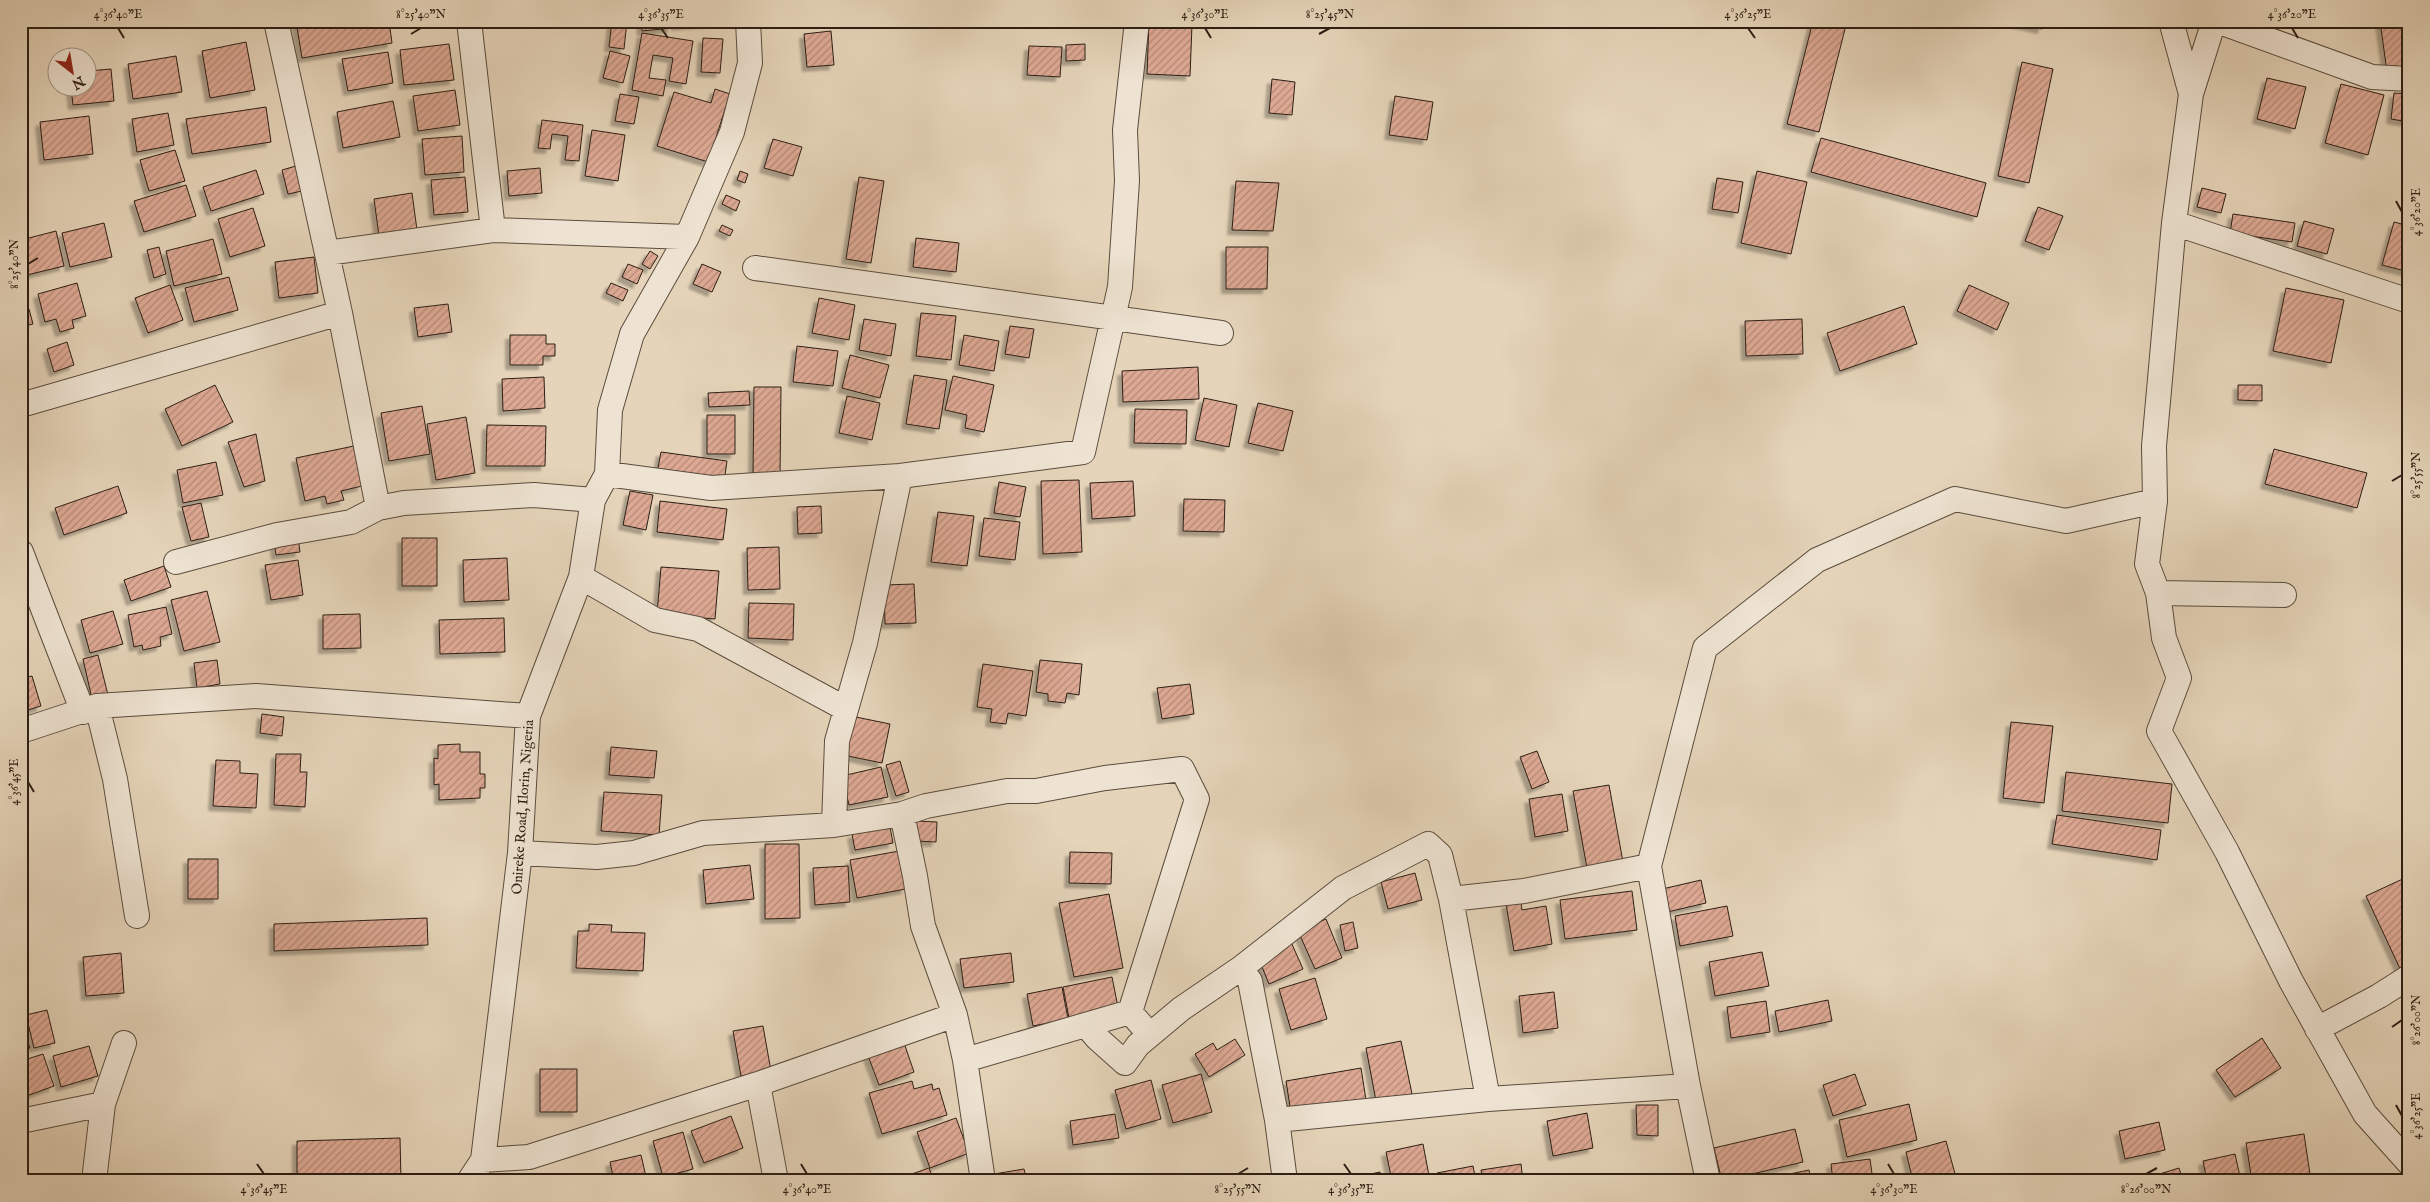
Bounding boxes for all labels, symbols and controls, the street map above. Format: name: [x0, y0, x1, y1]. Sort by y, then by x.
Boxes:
text: 4°36'40"E: [94, 7, 142, 22]
text: 8°25'40"N: [396, 7, 447, 22]
text: 4°36'35"E: [638, 7, 684, 22]
text: 4°36'30"E: [1181, 7, 1229, 22]
text: 8°25'45"N: [1306, 7, 1355, 22]
text: 4°36'25"E: [1725, 7, 1771, 22]
text: 4°36'20"E: [2268, 7, 2316, 22]
north arrow: [48, 48, 98, 98]
text: N: [68, 71, 89, 93]
text: 4°36'20"E: [2409, 188, 2424, 236]
text: 8°25'40"N: [7, 238, 22, 289]
text: 8°25'55"N: [2409, 451, 2424, 498]
street label: Onireke Road, Ilorin, Nigeria: [508, 718, 538, 895]
text: 4°36'45"E: [7, 759, 22, 806]
text: 8°26'00"N: [2409, 994, 2424, 1045]
text: 4°36'25"E: [2409, 1093, 2424, 1139]
text: 4°36'45"E: [241, 1182, 288, 1197]
text: 4°36'40"E: [783, 1182, 831, 1197]
text: 8°25'55"N: [1215, 1182, 1262, 1197]
text: 4°36'35"E: [1328, 1182, 1374, 1197]
text: 4°36'30"E: [1870, 1182, 1918, 1197]
text: 8°26'00"N: [2121, 1182, 2172, 1197]

